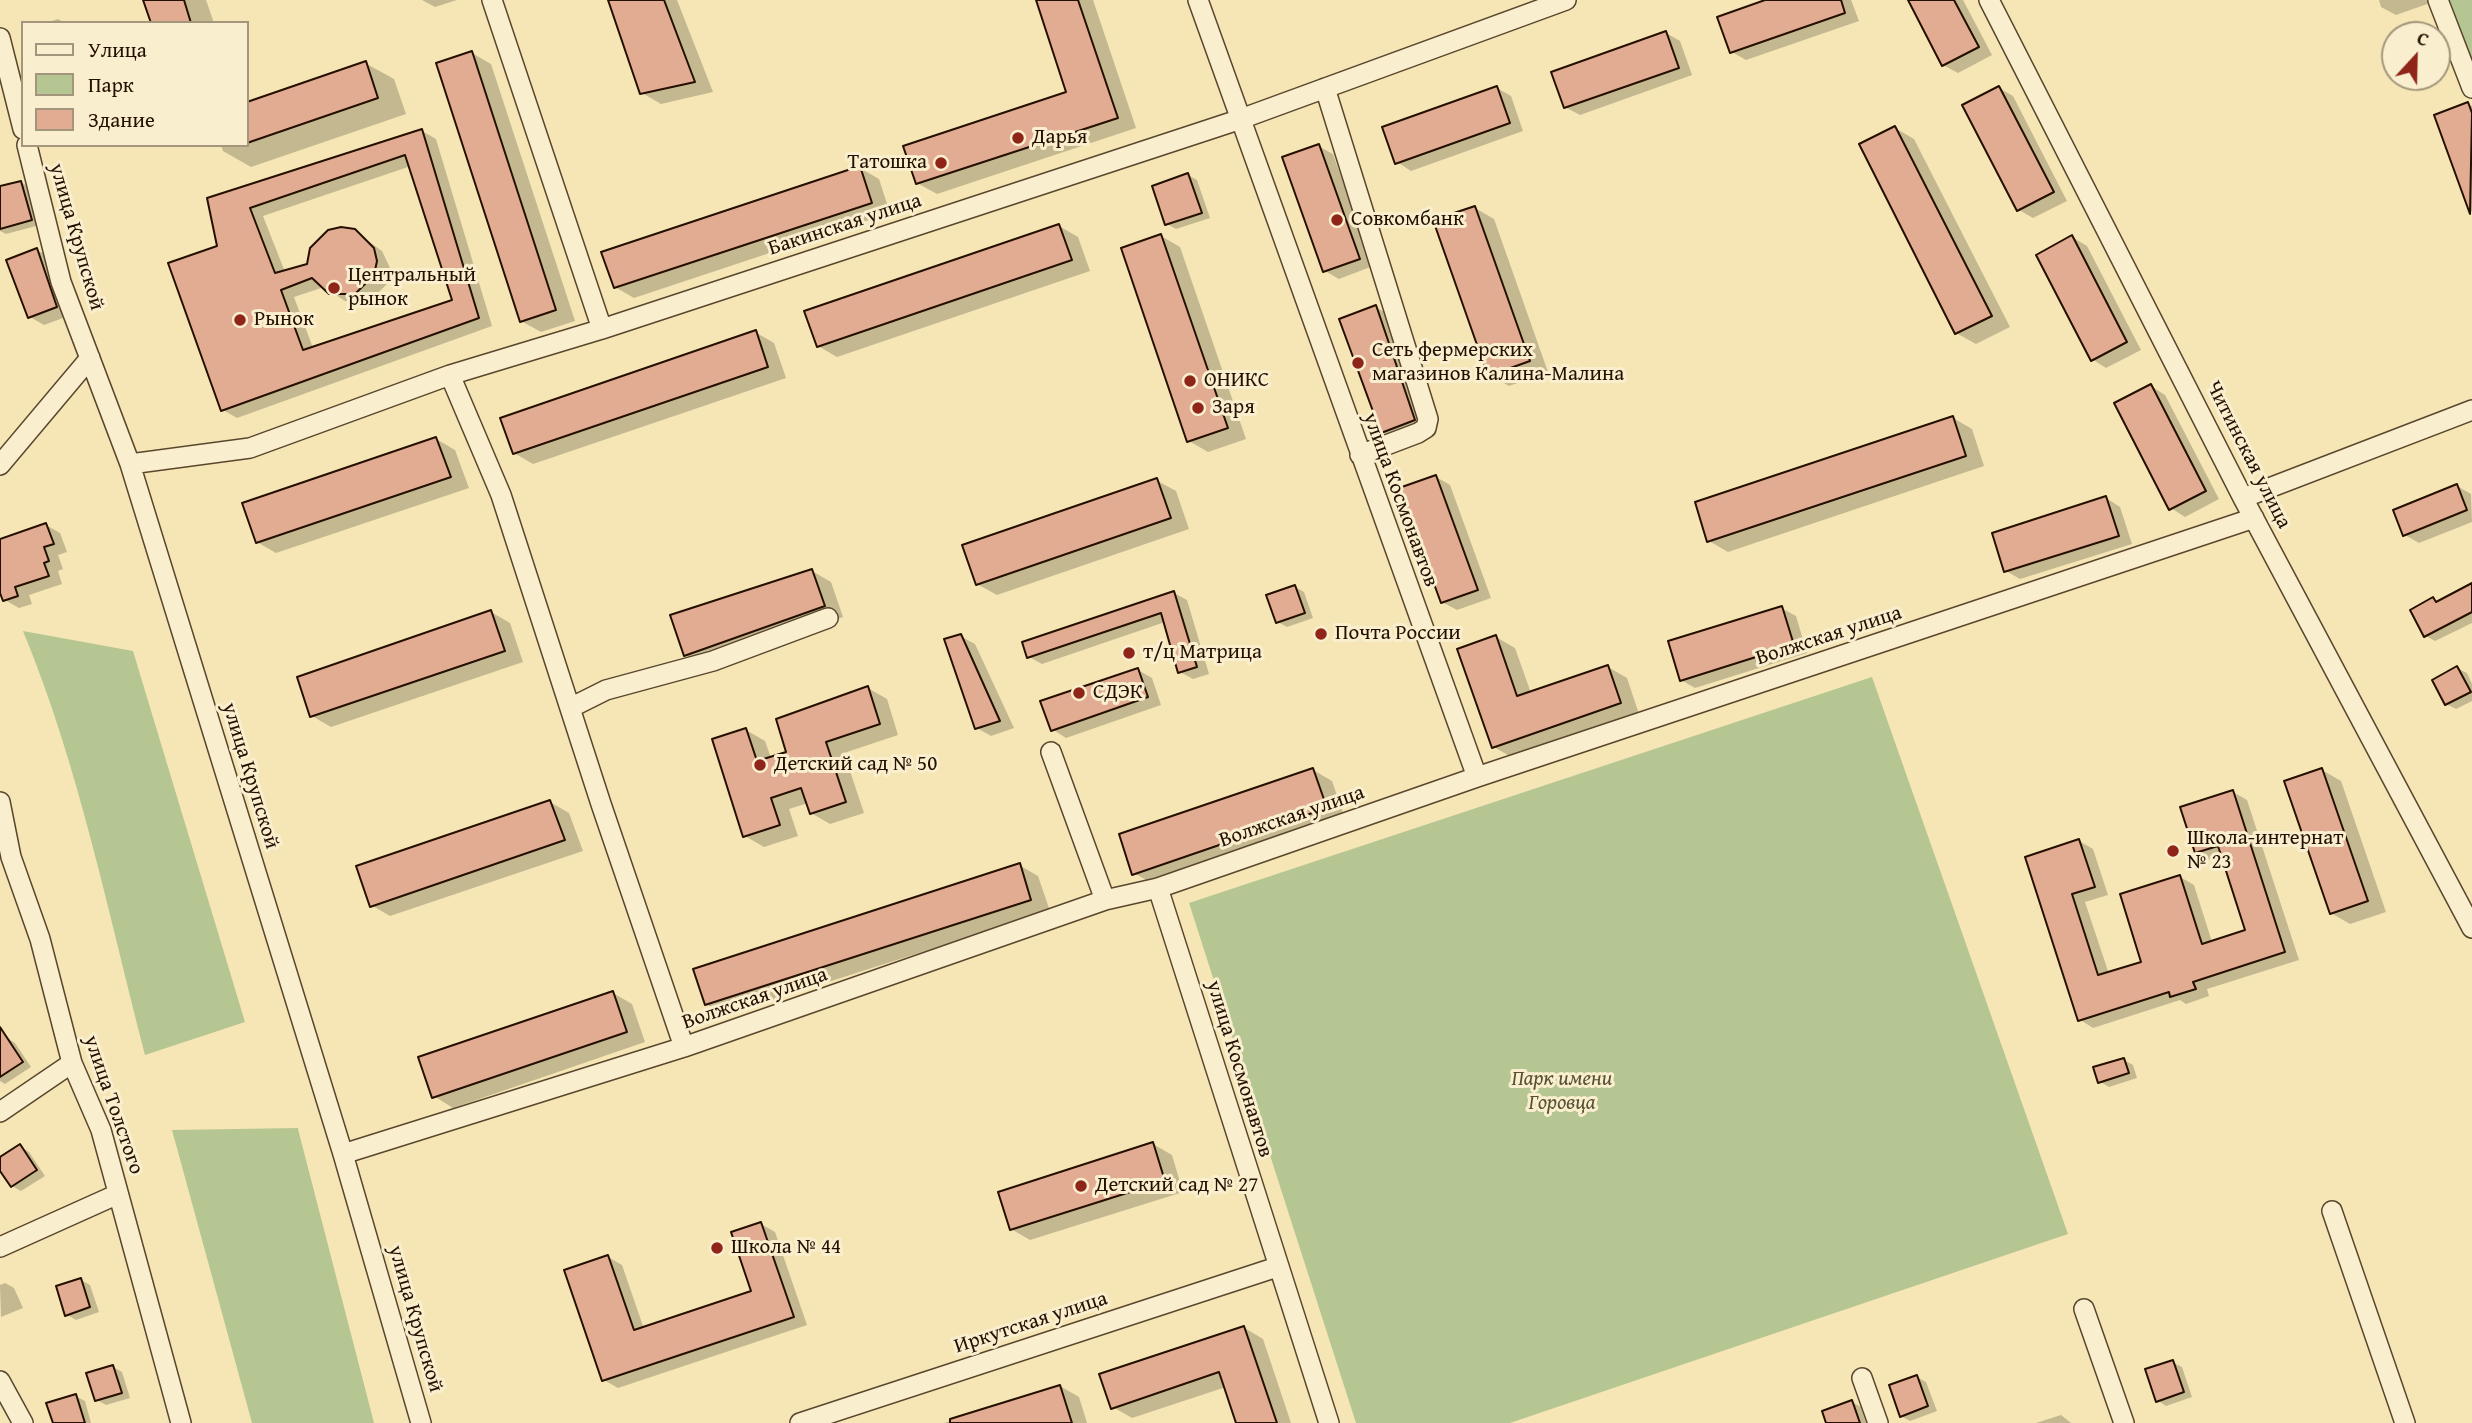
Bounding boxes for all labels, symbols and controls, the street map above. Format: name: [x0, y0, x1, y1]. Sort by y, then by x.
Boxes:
legend: [21, 21, 248, 147]
north arrow: [2381, 21, 2451, 91]
text: С: [2413, 23, 2433, 53]
text: Улица: [88, 34, 147, 65]
text: Парк: [88, 69, 134, 100]
text: Здание: [88, 104, 155, 135]
place label: Дарья: [1032, 125, 1087, 151]
marker: Дарья: [1010, 130, 1026, 146]
place label: Татошка: [847, 150, 927, 176]
marker: Татошка: [933, 155, 949, 171]
street label: улица Крупской: [43, 161, 109, 313]
street label: Бакинская улица: [765, 188, 925, 262]
place label: Совкомбанк: [1351, 207, 1464, 233]
marker: Совкомбанк: [1329, 212, 1345, 228]
place label: Центральный рынок: [348, 263, 476, 313]
marker: Центральный рынок: [326, 280, 342, 296]
place label: Рынок: [254, 307, 314, 333]
marker: Рынок: [232, 312, 248, 328]
place label: Сеть фермерских магазинов Калина-Малина: [1372, 338, 1624, 388]
marker: Сеть фермерских магазинов Калина-Малина: [1350, 355, 1366, 371]
place label: ОНИКС: [1204, 368, 1269, 394]
marker: ОНИКС: [1182, 373, 1198, 389]
street label: Читинская улица: [2200, 377, 2296, 533]
place label: Заря: [1212, 395, 1255, 421]
marker: Заря: [1190, 400, 1206, 416]
street label: улица Космонавтов: [1357, 409, 1443, 591]
street label: Волжская улица: [1753, 601, 1905, 671]
place label: Почта России: [1335, 621, 1461, 647]
marker: Почта России: [1313, 626, 1329, 642]
place label: т/ц Матрица: [1143, 640, 1262, 666]
marker: т/ц Матрица: [1121, 645, 1137, 661]
place label: СДЭК: [1093, 680, 1143, 706]
marker: СДЭК: [1071, 685, 1087, 701]
street label: улица Крупской: [216, 700, 284, 852]
place label: Детский сад № 50: [774, 752, 937, 778]
marker: Детский сад № 50: [752, 757, 768, 773]
street label: Волжская улица: [1216, 780, 1368, 854]
place label: Школа-интернат № 23: [2187, 826, 2343, 876]
marker: Школа-интернат № 23: [2165, 843, 2181, 859]
street label: Волжская улица: [679, 962, 831, 1036]
street label: улица Космонавтов: [1200, 978, 1278, 1160]
street label: улица Толстого: [77, 1032, 149, 1178]
park label: Парк имени Горовца: [1512, 1067, 1612, 1117]
place label: Детский сад № 27: [1095, 1173, 1258, 1199]
marker: Детский сад № 27: [1073, 1178, 1089, 1194]
place label: Школа № 44: [731, 1235, 841, 1261]
marker: Школа № 44: [709, 1240, 725, 1256]
street label: улица Крупской: [382, 1243, 448, 1395]
street label: Иркутская улица: [951, 1286, 1111, 1360]

